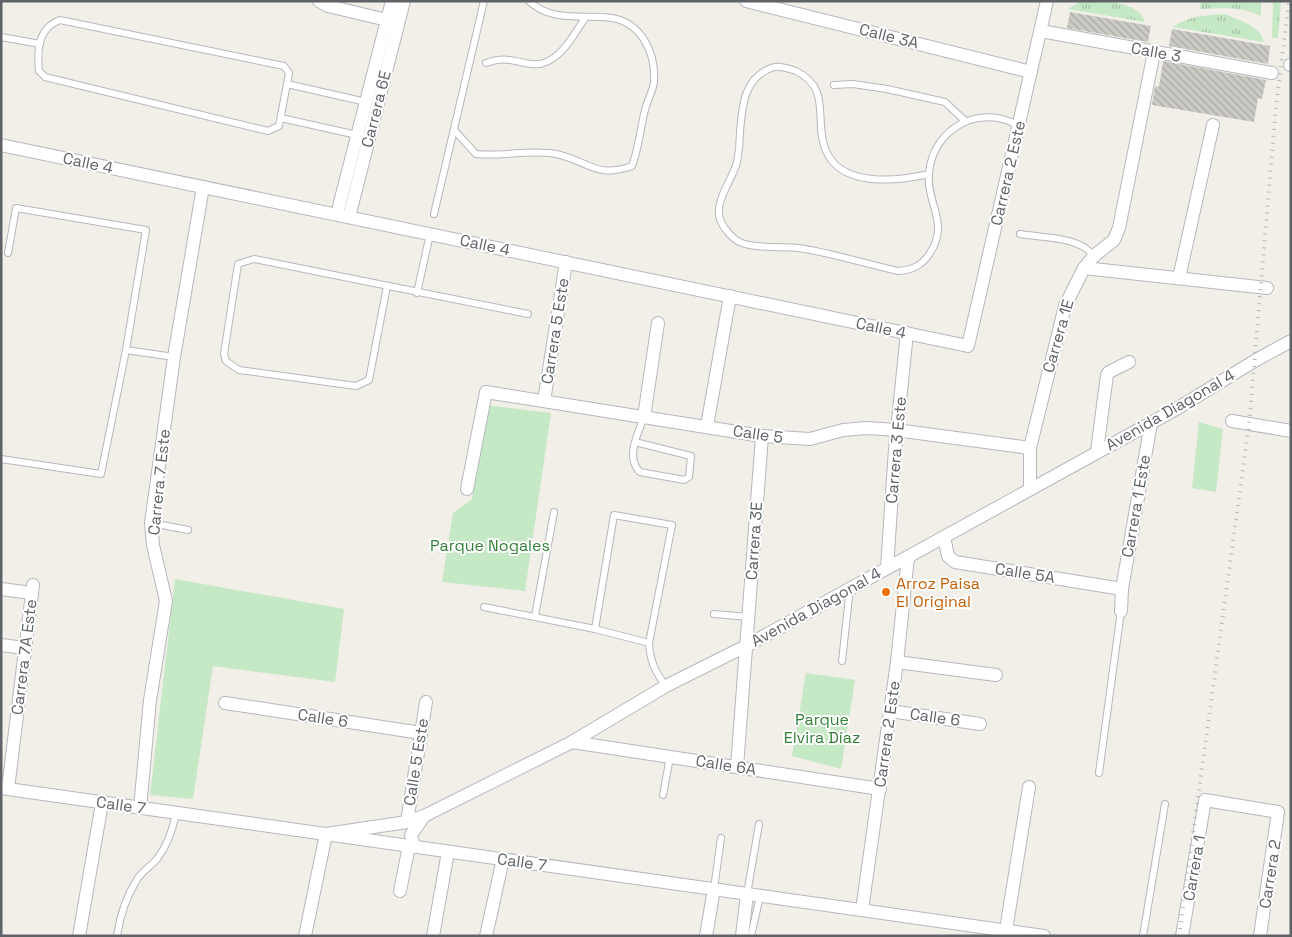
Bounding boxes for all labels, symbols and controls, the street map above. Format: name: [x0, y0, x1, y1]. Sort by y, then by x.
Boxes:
street label: Calle 3A: [857, 18, 921, 54]
street label: Calle 3: [1129, 37, 1183, 67]
street label: Carrera 6E: [356, 68, 396, 150]
street label: Carrera 2 Este: [986, 118, 1030, 228]
street label: Calle 4: [61, 147, 115, 179]
street label: Calle 4: [458, 229, 512, 261]
street label: Carrera 5 Este: [536, 276, 574, 386]
street label: Carrera 1E: [1038, 297, 1078, 375]
street label: Calle 4: [854, 312, 908, 344]
street label: Avenida Diagonal 4: [1102, 365, 1238, 455]
street label: Carrera 3 Este: [881, 396, 911, 504]
street label: Calle 5: [732, 420, 784, 448]
street label: Carrera 7 Este: [143, 428, 175, 536]
street label: Carrera 1 Este: [1117, 453, 1155, 559]
street label: Carrera 3E: [741, 501, 767, 581]
park label: Parque Nogales: [430, 535, 550, 556]
street label: Calle 5A: [993, 558, 1057, 588]
street label: Avenida Diagonal 4: [747, 563, 885, 651]
place label: Arroz Paisa El Original: [896, 573, 980, 612]
marker: Arroz Paisa El Original: [880, 586, 892, 598]
street label: Carrera 7A Este: [6, 598, 42, 716]
street label: Carrera 2 Este: [869, 679, 905, 789]
street label: Calle 6: [908, 703, 962, 731]
street label: Calle 6: [296, 704, 350, 732]
park label: Parque Elvira Díaz: [784, 709, 860, 748]
street label: Calle 5 Este: [399, 717, 433, 807]
street label: Calle 6A: [694, 750, 758, 780]
street label: Calle 7: [95, 791, 147, 819]
street label: Carrera 1: [1178, 833, 1210, 903]
street label: Carrera 2: [1254, 838, 1286, 910]
street label: Calle 7: [496, 848, 548, 876]

